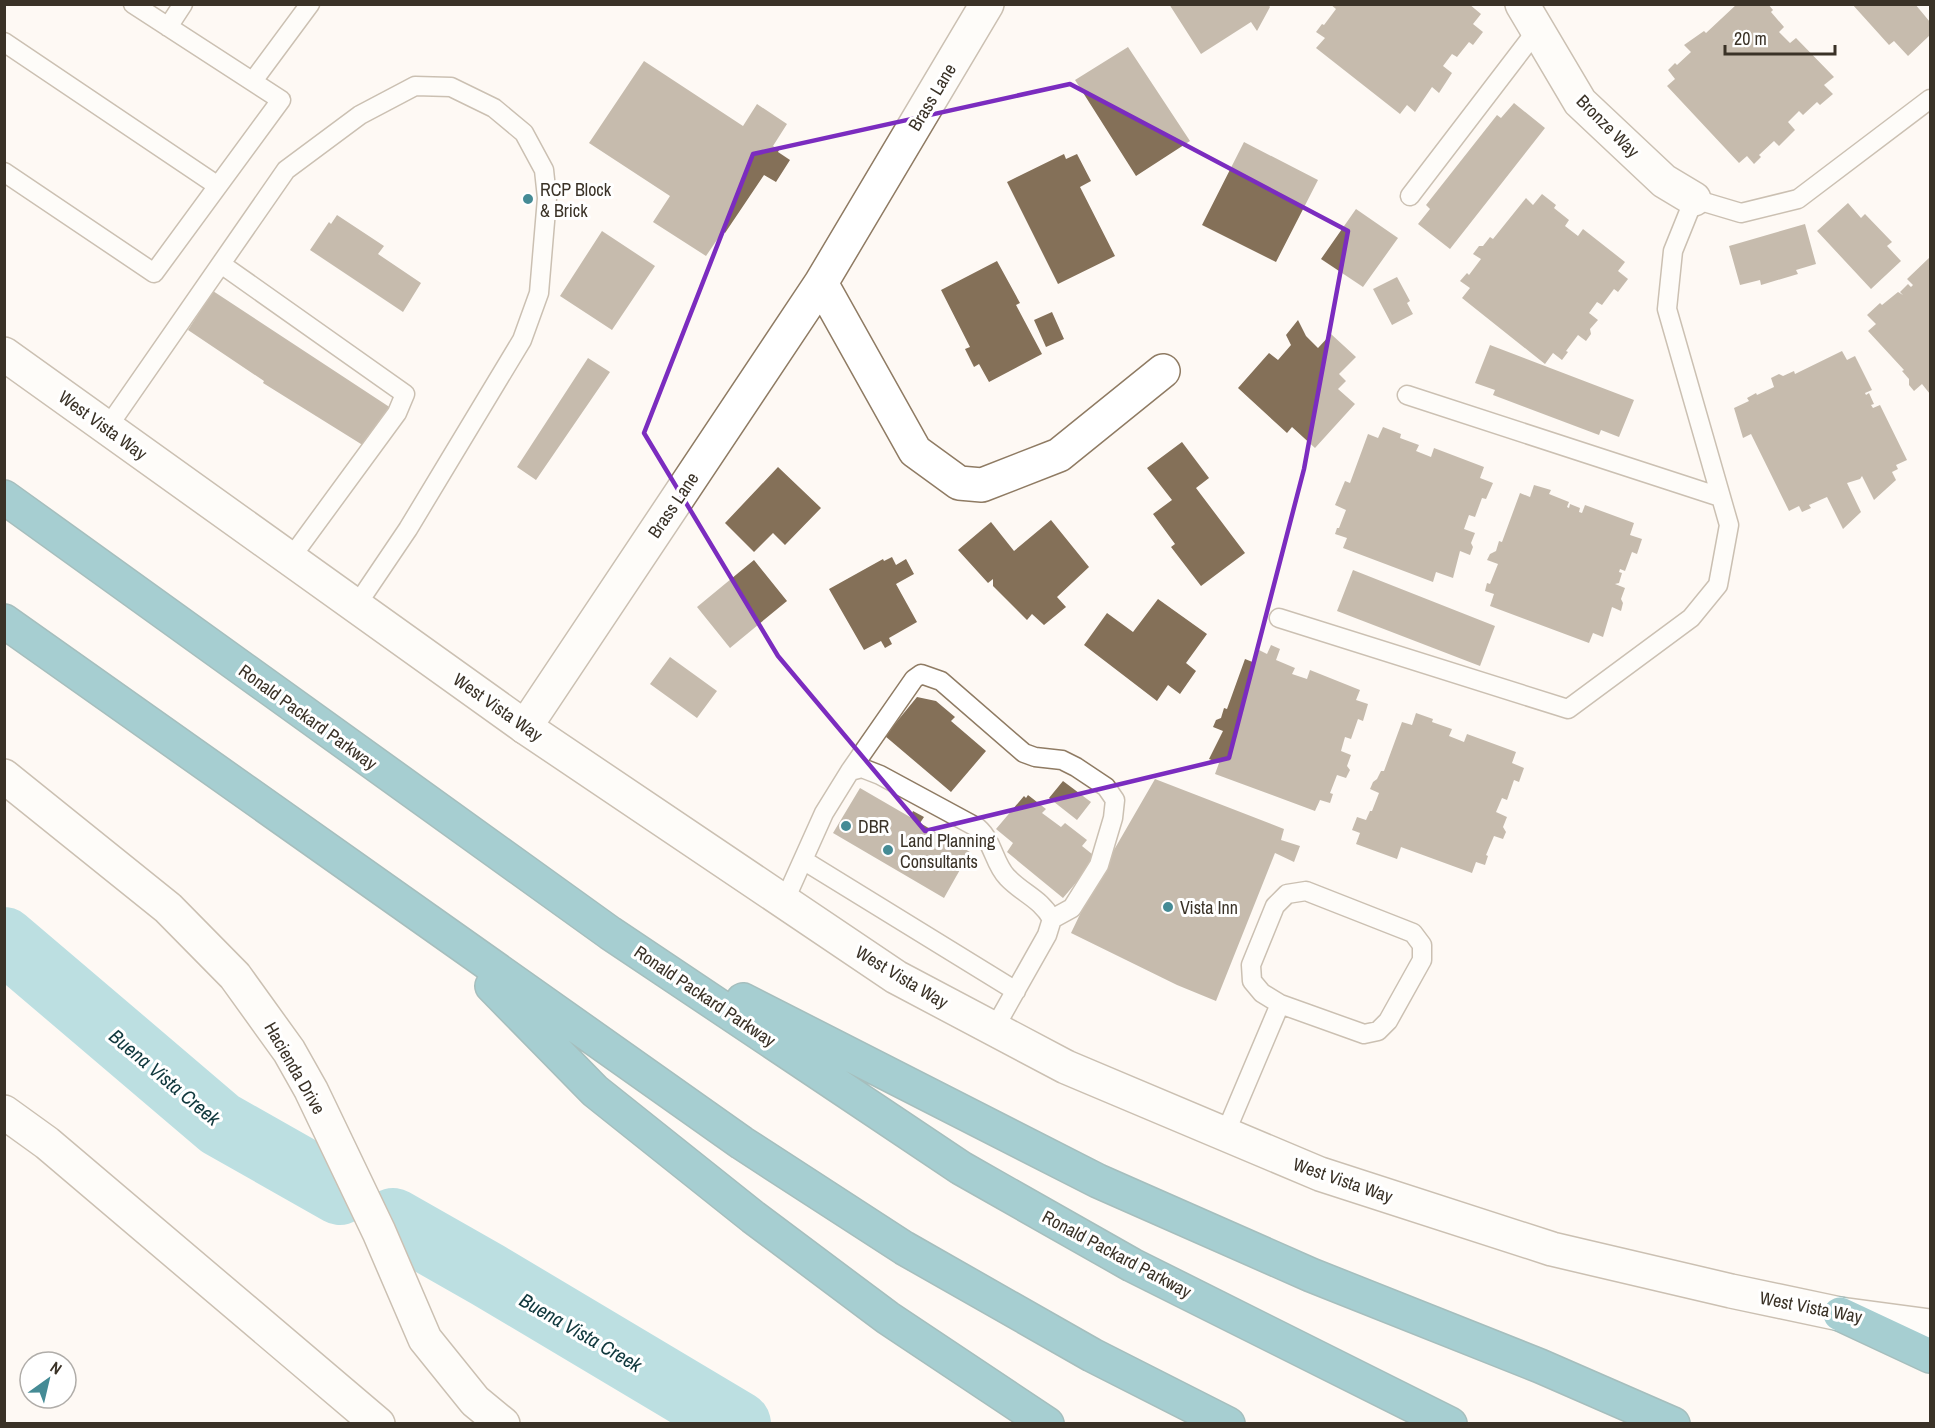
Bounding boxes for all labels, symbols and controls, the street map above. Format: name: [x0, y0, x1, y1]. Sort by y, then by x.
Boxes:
scale bar: [1725, 18, 1834, 56]
text: 20 m: [1734, 26, 1767, 51]
street label: Brass Lane: [902, 59, 962, 135]
street label: Bronze Way: [1571, 89, 1646, 164]
place label: RCP Block & Brick: [540, 177, 612, 223]
marker: RCP Block & Brick: [521, 192, 535, 206]
street label: West Vista Way: [54, 384, 153, 466]
street label: Brass Lane: [642, 467, 704, 543]
street label: Ronald Packard Parkway: [234, 658, 383, 776]
street label: West Vista Way: [448, 667, 548, 747]
place label: DBR: [858, 814, 890, 839]
marker: DBR: [839, 819, 853, 833]
place label: Land Planning Consultants: [900, 828, 996, 874]
marker: Land Planning Consultants: [881, 843, 895, 857]
place label: Vista Inn: [1180, 895, 1238, 920]
marker: Vista Inn: [1161, 900, 1175, 914]
street label: Ronald Packard Parkway: [629, 939, 781, 1053]
street label: West Vista Way: [851, 940, 954, 1015]
street label: Hacienda Drive: [259, 1017, 331, 1119]
water label: Buena Vista Creek: [104, 1023, 227, 1132]
street label: West Vista Way: [1290, 1151, 1397, 1209]
street label: Ronald Packard Parkway: [1038, 1204, 1197, 1304]
street label: West Vista Way: [1758, 1285, 1865, 1329]
water label: Buena Vista Creek: [515, 1286, 648, 1378]
north arrow: [18, 1350, 78, 1410]
text: N: [46, 1356, 66, 1379]

